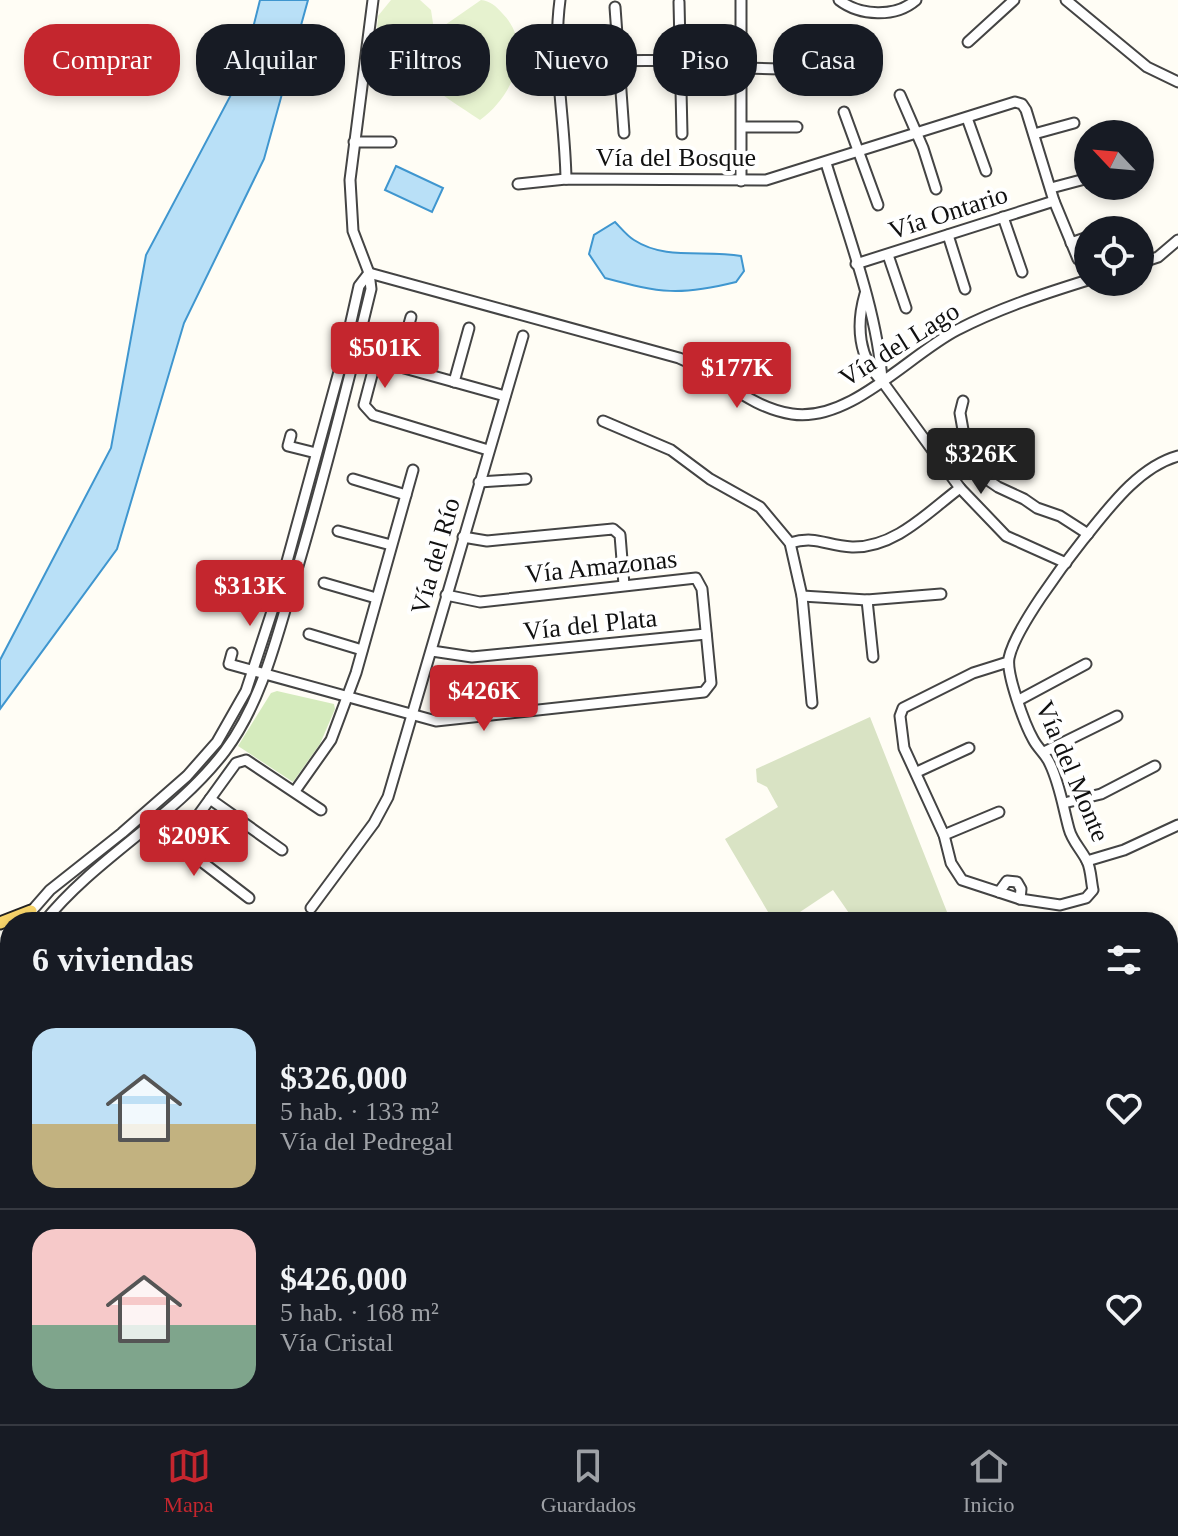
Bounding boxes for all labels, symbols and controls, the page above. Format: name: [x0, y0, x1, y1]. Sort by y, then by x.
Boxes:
chip: Comprar: [24, 24, 180, 96]
chip: Alquilar: [196, 24, 345, 96]
chip: Filtros: [361, 24, 490, 96]
chip: Nuevo: [506, 24, 637, 96]
chip: Piso: [653, 24, 757, 96]
chip: Casa: [773, 24, 883, 96]
north arrow: [1074, 120, 1154, 200]
map controls: [1074, 120, 1154, 296]
street label: Vía del Bosque: [596, 143, 756, 172]
street label: Vía Ontario: [885, 180, 1011, 245]
button: locate: [1074, 216, 1154, 296]
street label: Vía del Lago: [834, 296, 965, 393]
pin: $501K: [329, 322, 441, 390]
text: $501K: [349, 333, 421, 362]
pin: $177K: [681, 342, 793, 410]
text: $177K: [701, 353, 773, 382]
pin: $326K: [925, 428, 1037, 496]
text: $326K: [945, 439, 1017, 468]
street label: Vía del Río: [405, 495, 466, 618]
street label: Vía Amazonas: [524, 544, 678, 589]
pin: $313K: [194, 560, 306, 628]
text: $313K: [214, 571, 286, 600]
street label: Vía del Plata: [522, 603, 659, 646]
pin: $426K: [428, 665, 540, 733]
text: $426K: [448, 676, 520, 705]
street label: Vía del Monte: [1030, 696, 1115, 846]
pin: $209K: [138, 810, 250, 878]
text: $209K: [158, 821, 230, 850]
icon: filters: [1102, 938, 1146, 982]
text: 6 viviendas: [32, 941, 194, 978]
text: $326,000: [280, 1059, 408, 1096]
icon: home: [96, 1060, 192, 1156]
icon: heart: [1102, 1086, 1146, 1130]
text: 5 hab. · 133 m²: [280, 1097, 439, 1126]
text: Vía del Pedregal: [280, 1127, 453, 1156]
text: $426,000: [280, 1260, 408, 1297]
icon: home: [96, 1261, 192, 1357]
icon: heart: [1102, 1287, 1146, 1331]
text: 5 hab. · 168 m²: [280, 1298, 439, 1327]
text: Vía Cristal: [280, 1328, 393, 1357]
tab: Mapa: [164, 1444, 214, 1518]
tab: Guardados: [541, 1444, 636, 1518]
tab: Inicio: [963, 1444, 1014, 1518]

